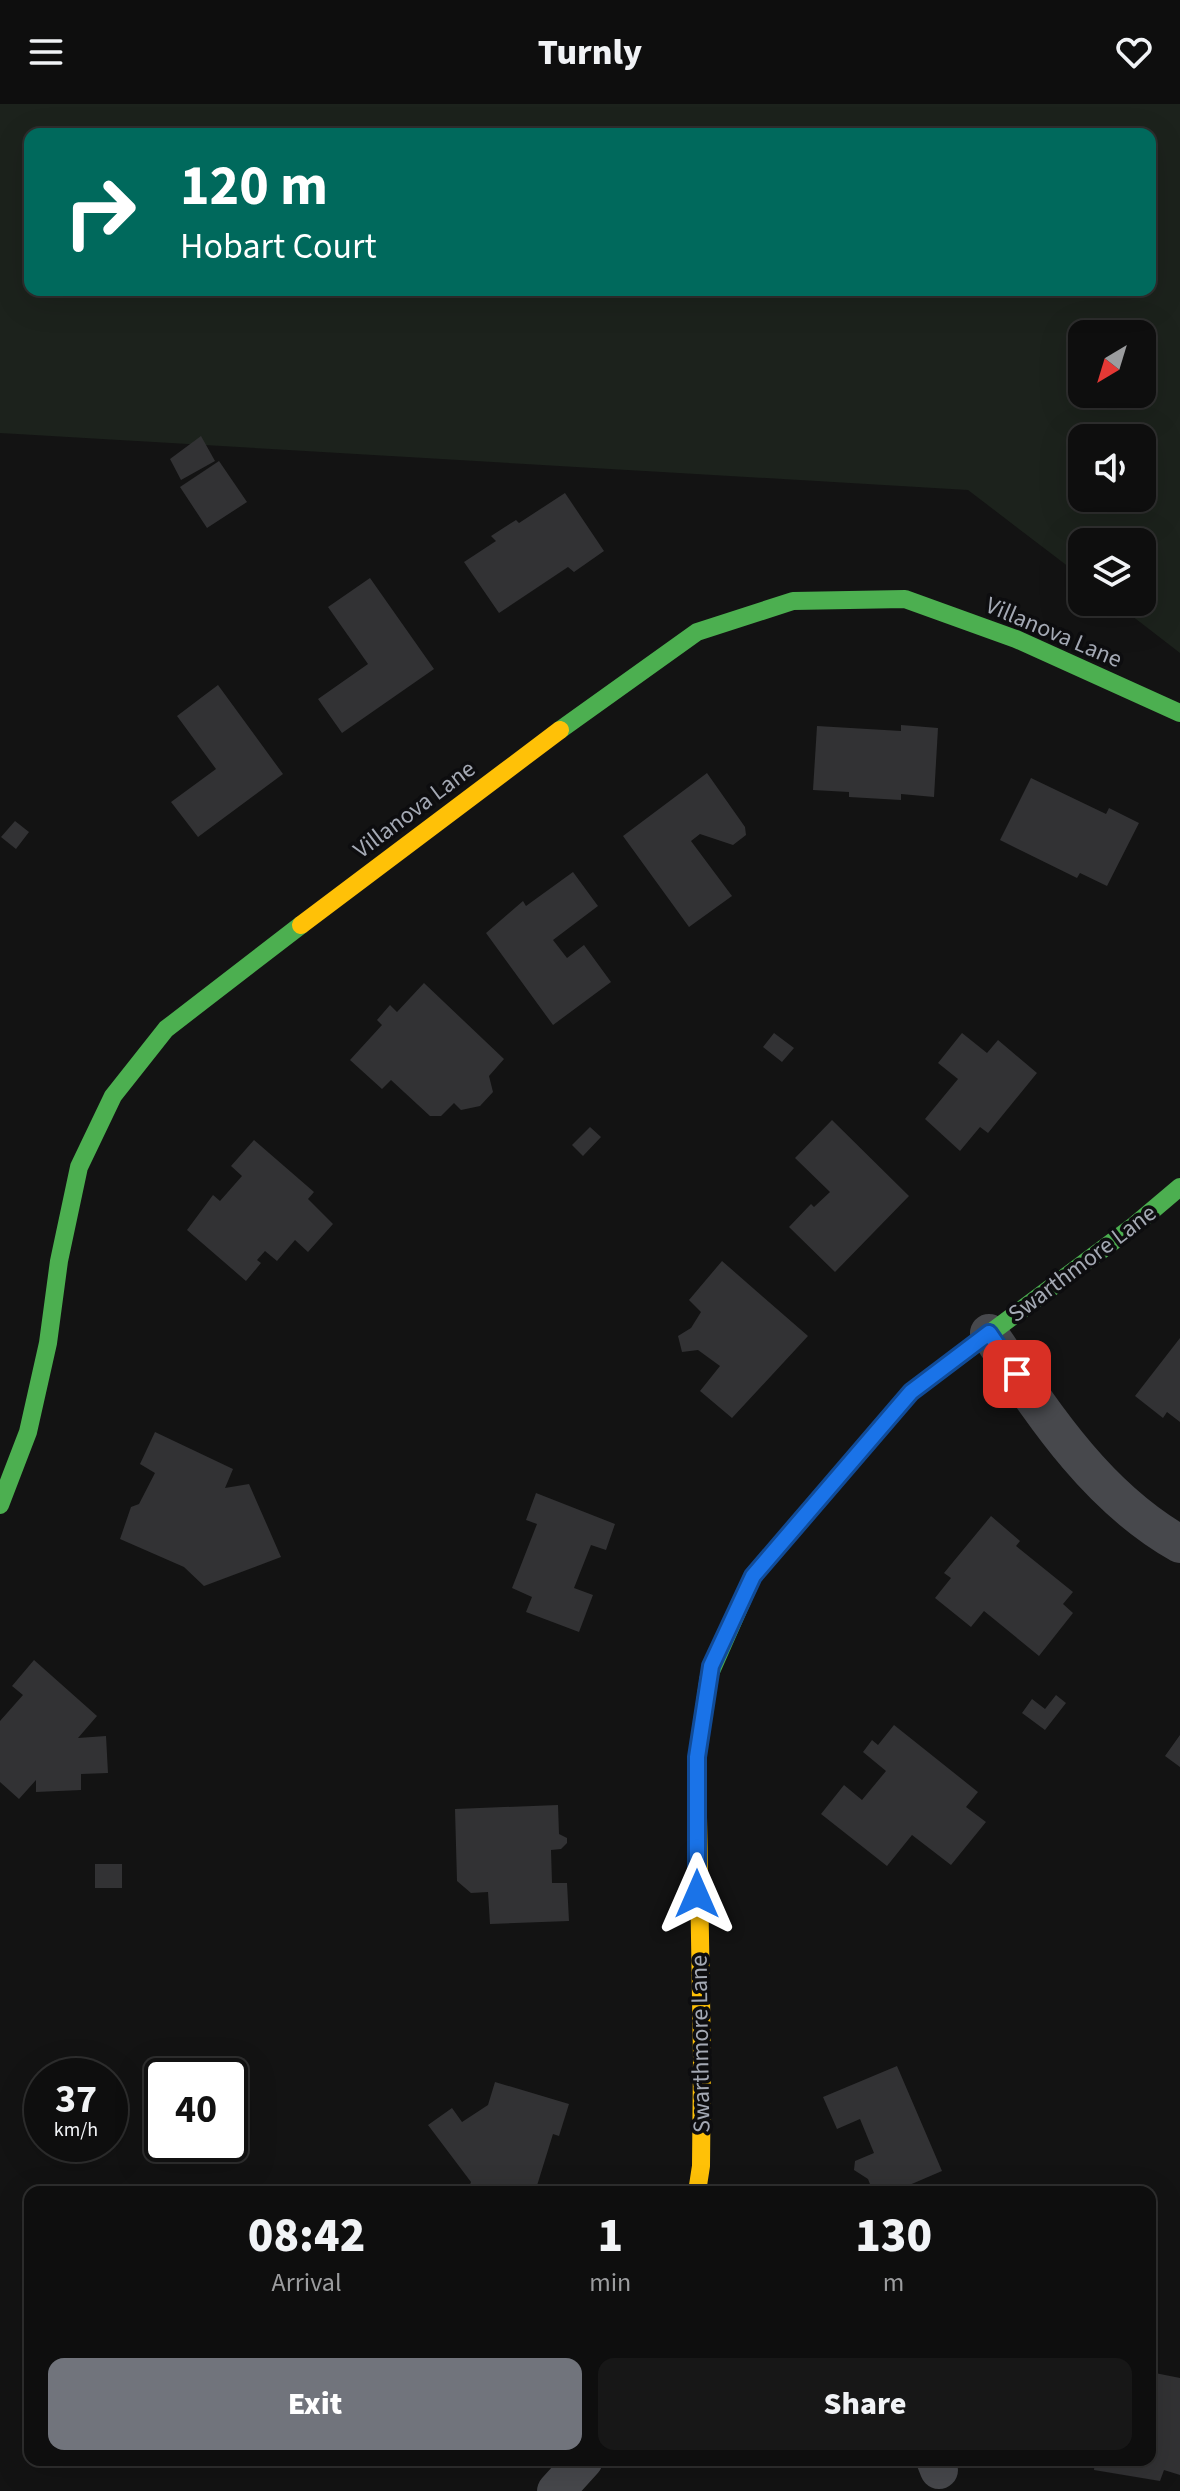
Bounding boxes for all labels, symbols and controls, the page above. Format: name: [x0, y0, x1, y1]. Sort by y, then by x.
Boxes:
text: Turnly: [538, 27, 642, 78]
icon: menu: [24, 30, 68, 74]
icon: heart: [1112, 30, 1156, 74]
text: 120 m: [180, 147, 328, 226]
icon: right: [48, 160, 152, 264]
text: Hobart Court: [180, 221, 377, 272]
north arrow: [1068, 320, 1156, 408]
map controls: [1068, 320, 1156, 616]
button: sound: [1068, 424, 1156, 512]
button: layers: [1068, 528, 1156, 616]
street label: Villanova Lane: [980, 588, 1127, 677]
street label: Villanova Lane: [346, 752, 483, 867]
street label: Swarthmore Lane: [1001, 1196, 1164, 1331]
pin: [983, 1340, 1051, 1408]
icon: arrive: [995, 1352, 1039, 1396]
position arrow: [655, 1852, 739, 1936]
street label: Swarthmore Lane: [681, 1955, 720, 2133]
speed limit sign: 40: [144, 2058, 248, 2162]
text: 37: [55, 2071, 97, 2128]
text: km/h: [54, 2116, 98, 2144]
text: 08:42: [248, 2202, 365, 2270]
text: 1: [597, 2202, 623, 2270]
text: 130: [855, 2202, 932, 2270]
text: Arrival: [272, 2264, 342, 2301]
text: min: [589, 2264, 631, 2301]
text: m: [883, 2264, 904, 2301]
button: Exit: [48, 2358, 582, 2450]
button: Share: [598, 2358, 1132, 2450]

